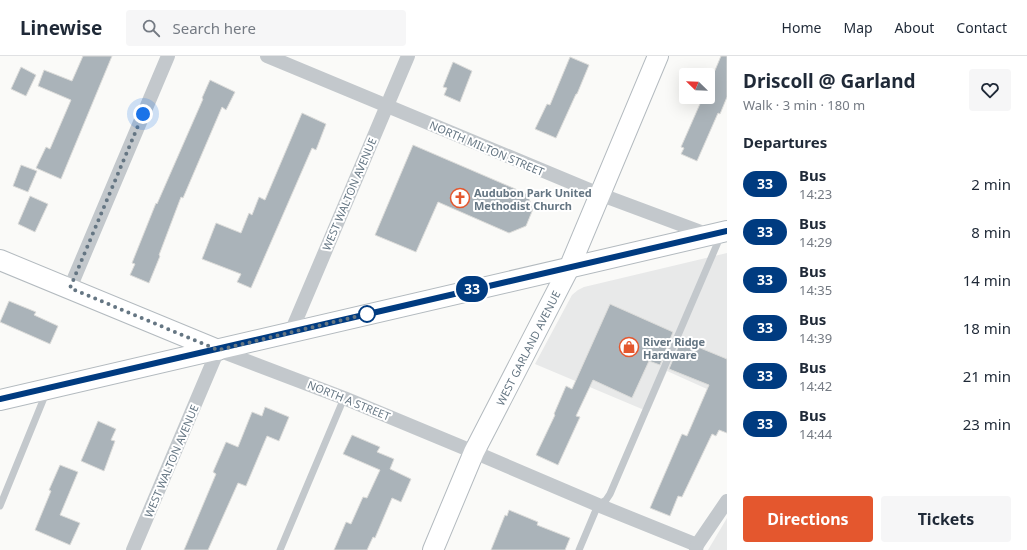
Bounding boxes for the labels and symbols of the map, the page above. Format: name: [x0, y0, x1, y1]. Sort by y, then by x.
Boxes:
north arrow: [679, 68, 715, 104]
your location: [133, 104, 153, 124]
street label: NORTH MILTON STREET: [427, 117, 547, 179]
street label: WEST WALTON AVENUE: [318, 135, 380, 253]
place label: Audubon Park United Methodist Church: [474, 185, 592, 213]
church icon: Audubon Park United Methodist Church: [449, 187, 471, 209]
line badge: 33: [454, 276, 490, 302]
street label: WEST GARLAND AVENUE: [492, 288, 564, 408]
unlabelled marker: [358, 305, 376, 323]
place label: River Ridge Hardware: [643, 334, 706, 362]
shop icon: River Ridge Hardware: [618, 336, 640, 358]
street label: NORTH A STREET: [305, 377, 393, 423]
street label: WEST WALTON AVENUE: [140, 402, 202, 520]

